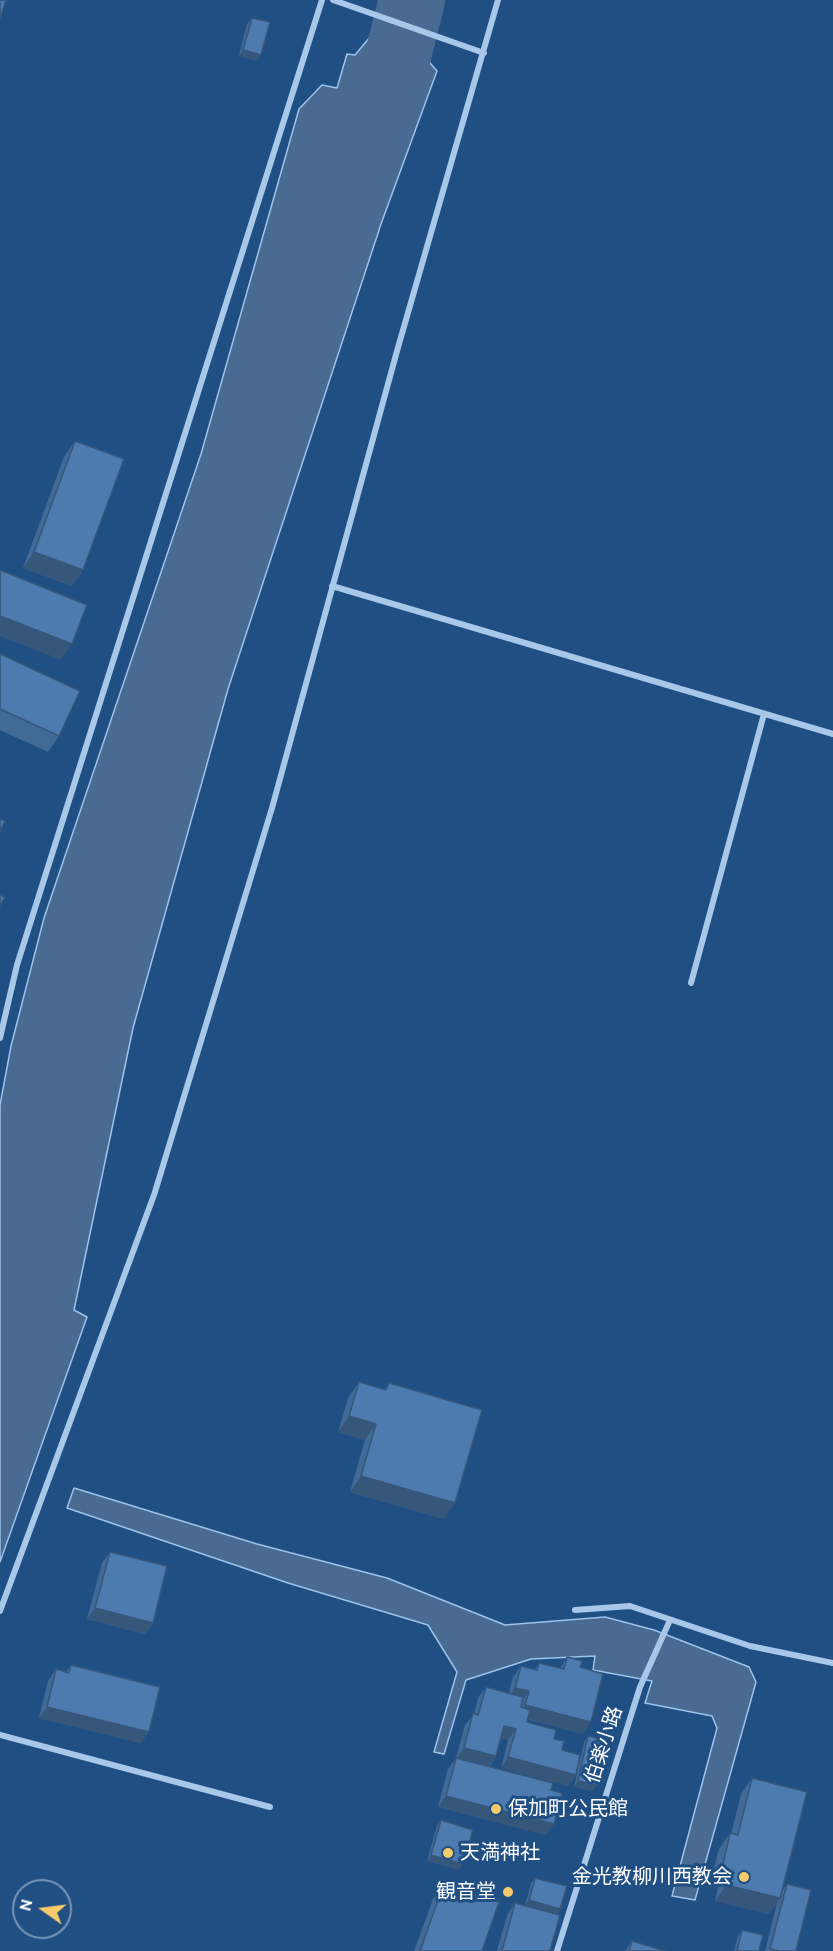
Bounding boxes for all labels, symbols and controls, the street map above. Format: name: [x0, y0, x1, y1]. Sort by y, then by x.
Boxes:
street label: 伯楽小路: [580, 1703, 628, 1787]
place label: 保加町公民館: [508, 1797, 628, 1821]
marker: 保加町公民館: [489, 1802, 503, 1816]
place label: 天満神社: [460, 1841, 540, 1865]
marker: 天満神社: [441, 1846, 455, 1860]
place label: 金光教柳川西教会: [572, 1865, 732, 1889]
marker: 金光教柳川西教会: [737, 1870, 751, 1884]
north arrow: [12, 1879, 72, 1939]
place label: 観音堂: [436, 1880, 496, 1904]
marker: 観音堂: [501, 1885, 515, 1899]
text: N: [15, 1897, 37, 1913]

